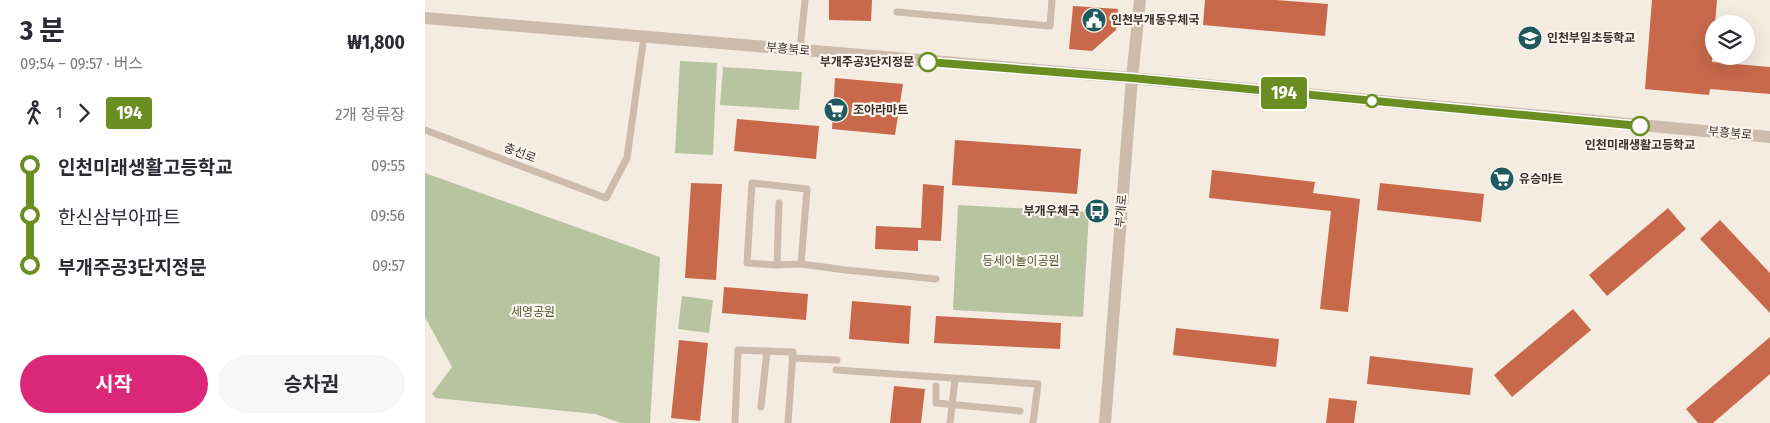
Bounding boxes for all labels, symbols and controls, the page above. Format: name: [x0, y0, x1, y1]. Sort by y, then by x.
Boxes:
public building icon: 인천부개동우체국: [1081, 7, 1107, 33]
place label: 인천부개동우체국: [1111, 13, 1199, 27]
text: 3 분: [20, 14, 65, 47]
map controls: [1705, 15, 1755, 65]
button: layers: [1705, 15, 1755, 65]
school or university icon: 인천부일초등학교: [1517, 25, 1543, 51]
text: ₩1,800: [347, 31, 405, 54]
place label: 인천부일초등학교: [1547, 31, 1635, 45]
street label: 부흥북로: [765, 40, 811, 58]
marker: 부개주공3단지정문: [918, 52, 938, 72]
text: 09:54 – 09:57 · 버스: [20, 54, 143, 73]
place label: 부개주공3단지정문: [820, 55, 914, 69]
line badge: 194: [1255, 77, 1313, 109]
text: 194: [1271, 82, 1297, 104]
unlabelled marker: [1365, 94, 1379, 108]
supermarket icon: 조아라마트: [823, 97, 849, 123]
icon: walk: [20, 99, 48, 127]
icon: forward: [70, 99, 98, 127]
text: 194: [116, 102, 142, 124]
text: 1: [56, 103, 62, 122]
place label: 조아라마트: [853, 103, 908, 117]
text: 2개 정류장: [335, 105, 405, 124]
marker: 인천미래생활고등학교: [1630, 116, 1650, 136]
street label: 부흥북로: [1707, 124, 1753, 142]
place label: 인천미래생활고등학교: [1585, 138, 1695, 152]
street label: 충선로: [502, 141, 538, 165]
text: 인천미래생활고등학교: [58, 156, 233, 179]
text: 09:55: [371, 156, 405, 175]
supermarket icon: 유승마트: [1489, 166, 1515, 192]
place label: 유승마트: [1519, 172, 1563, 186]
street label: 부개로: [1113, 194, 1129, 228]
bus stop icon: 부개우체국: [1084, 198, 1110, 224]
place label: 부개우체국: [1024, 204, 1079, 218]
text: 한신삼부아파트: [58, 206, 180, 229]
text: 09:56: [370, 206, 405, 225]
park label: 등세이놀이공원: [982, 254, 1060, 268]
text: 부개주공3단지정문: [58, 256, 207, 279]
text: 09:57: [372, 256, 405, 275]
park label: 세영공원: [511, 305, 555, 319]
button: 시작: [20, 355, 208, 413]
button: 승차권: [218, 355, 405, 413]

